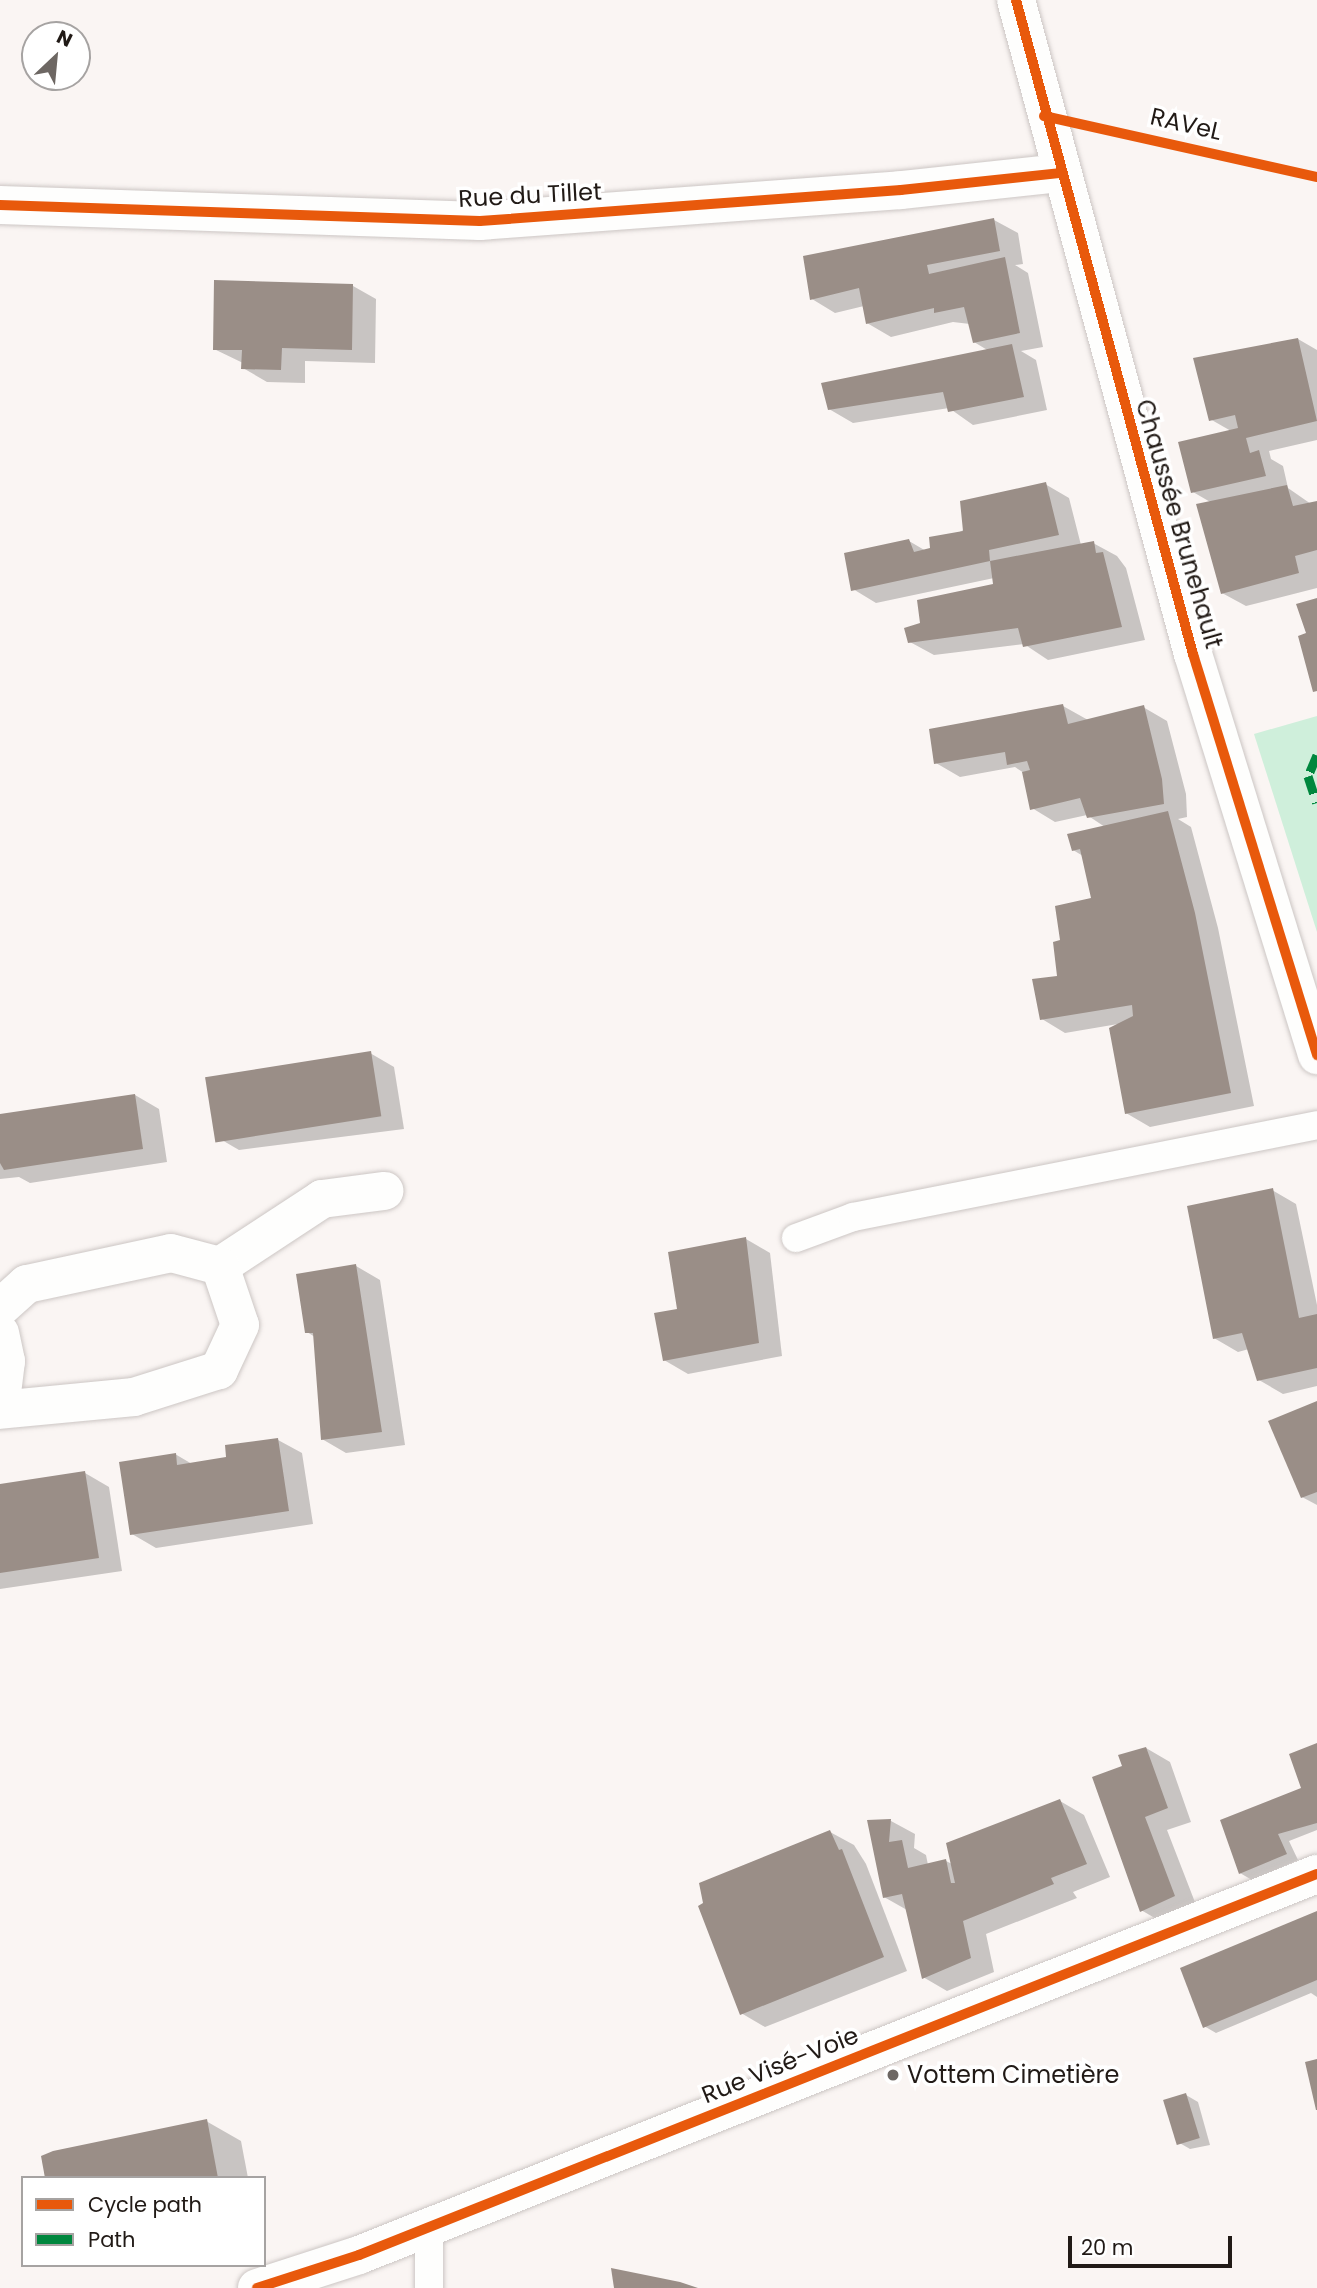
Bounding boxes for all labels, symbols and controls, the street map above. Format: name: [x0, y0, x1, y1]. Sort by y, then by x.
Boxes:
north arrow: [21, 21, 91, 91]
text: N: [52, 23, 77, 54]
street label: RAVeL: [1148, 102, 1224, 146]
street label: Rue du Tillet: [458, 177, 602, 213]
street label: Chaussée Brunehault: [1130, 396, 1228, 652]
street label: Rue Visé-Voie: [697, 2020, 863, 2110]
place label: Vottem Cimetière: [907, 2061, 1119, 2089]
marker: Vottem Cimetière: [885, 2067, 901, 2083]
legend: [21, 2176, 266, 2267]
text: Cycle path: [88, 2190, 202, 2219]
scale bar: [1072, 2222, 1236, 2266]
text: Path: [88, 2225, 135, 2254]
text: 20 m: [1081, 2233, 1134, 2262]

